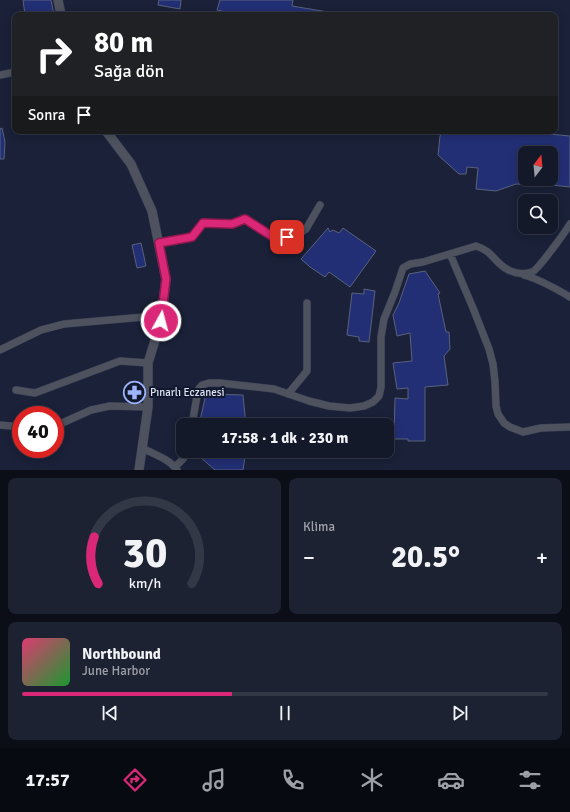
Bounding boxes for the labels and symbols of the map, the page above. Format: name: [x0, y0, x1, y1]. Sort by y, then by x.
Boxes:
north arrow: [518, 146, 558, 186]
pin: [270, 220, 304, 254]
position arrow: [140, 300, 182, 342]
pharmacy icon: Pınarlı Eczanesi: [121, 379, 147, 405]
place label: Pınarlı Eczanesi: [150, 386, 225, 399]
speed limit sign: 40: [12, 406, 64, 458]

